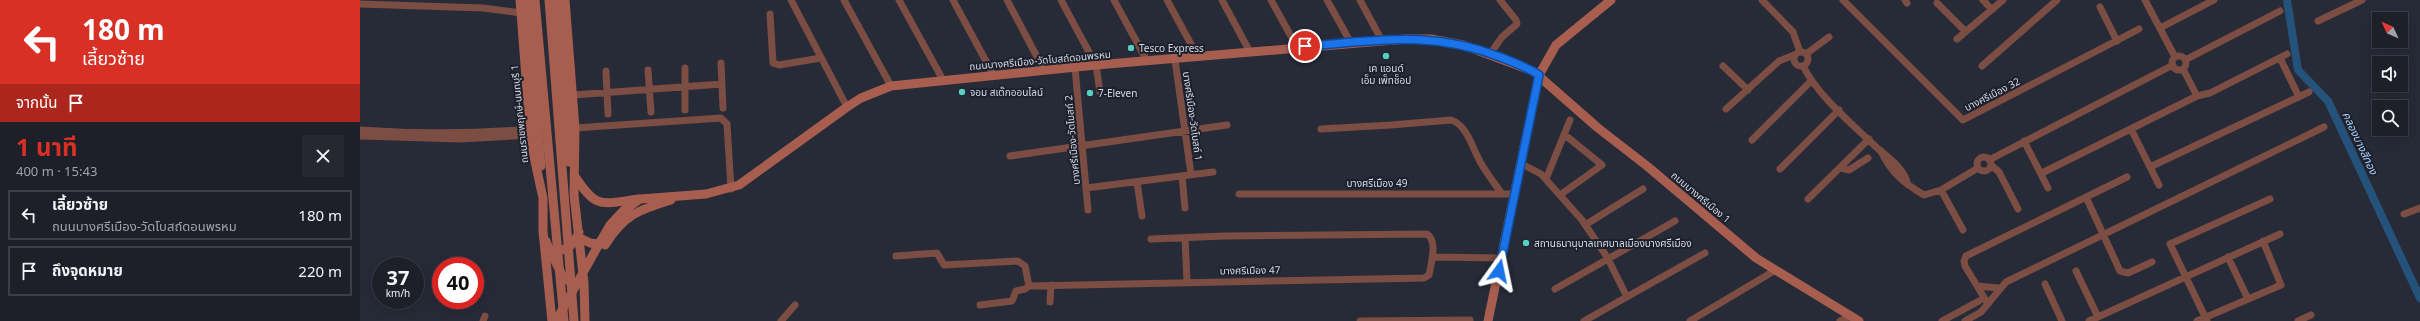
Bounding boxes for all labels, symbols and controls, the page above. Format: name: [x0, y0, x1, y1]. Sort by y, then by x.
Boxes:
text: 180 m: [82, 10, 165, 48]
north arrow: [2372, 12, 2408, 48]
map controls: [2372, 12, 2408, 136]
icon: left: [16, 16, 68, 68]
pin: [1288, 29, 1322, 63]
icon: arrive: [1294, 35, 1316, 57]
place label: Tesco Express: [1139, 41, 1204, 55]
marker: Tesco Express: [1126, 43, 1136, 53]
text: เลี้ยวซ้าย: [82, 46, 145, 70]
street label: ถนนบางศรีเมือง-วัดโบสถ์ดอนพรหม: [969, 47, 1111, 73]
marker: เค แอนด์ เอ็ม เพ็ทช็อป: [1381, 51, 1391, 61]
button: sound: [2372, 56, 2408, 92]
place label: เค แอนด์ เอ็ม เพ็ทช็อป: [1361, 61, 1411, 87]
street label: ถนนราชพฤกษ์-นนทบุรี 1: [507, 64, 531, 164]
street label: บางศรีเมือง-วัดโบสถ์ 1: [1180, 70, 1206, 162]
street label: บางศรีเมือง 32: [1962, 74, 2023, 114]
place label: จอม สเต๊กออนไลน์: [970, 85, 1043, 99]
place label: 7-Eleven: [1098, 86, 1137, 100]
marker: จอม สเต๊กออนไลน์: [957, 87, 967, 97]
marker: 7-Eleven: [1085, 88, 1095, 98]
text: จากนั้น: [16, 92, 57, 112]
icon: arrive: [65, 92, 87, 114]
street label: บางศรีเมือง-วัดโบสถ์ 2: [1061, 94, 1083, 186]
button: search: [2372, 100, 2408, 136]
water label: คลองบางสีทอง: [2339, 109, 2382, 178]
text: 1 นาที: [16, 130, 77, 163]
button: close: [302, 135, 344, 177]
text: 400 m · 15:43: [16, 162, 97, 180]
street label: ถนนบางศรีเมือง 1: [1668, 168, 1734, 226]
street label: บางศรีเมือง 49: [1347, 176, 1408, 190]
text: เลี้ยวซ้าย: [52, 194, 108, 214]
icon: left: [18, 204, 40, 226]
text: 180 m: [298, 205, 342, 225]
text: ถนนบางศรีเมือง-วัดโบสถ์ดอนพรหม: [52, 217, 237, 235]
place label: สถานธนานุบาลเทศบาลเมืองบางศรีเมือง: [1534, 236, 1692, 250]
marker: สถานธนานุบาลเทศบาลเมืองบางศรีเมือง: [1521, 238, 1531, 248]
position arrow: [1478, 250, 1520, 292]
speed limit sign: 40: [432, 257, 484, 309]
icon: arrive: [18, 260, 40, 282]
text: ถึงจุดหมาย: [52, 260, 123, 280]
text: 220 m: [298, 261, 342, 281]
street label: บางศรีเมือง 47: [1219, 262, 1281, 278]
text: 37: [387, 264, 409, 291]
text: km/h: [386, 286, 410, 300]

